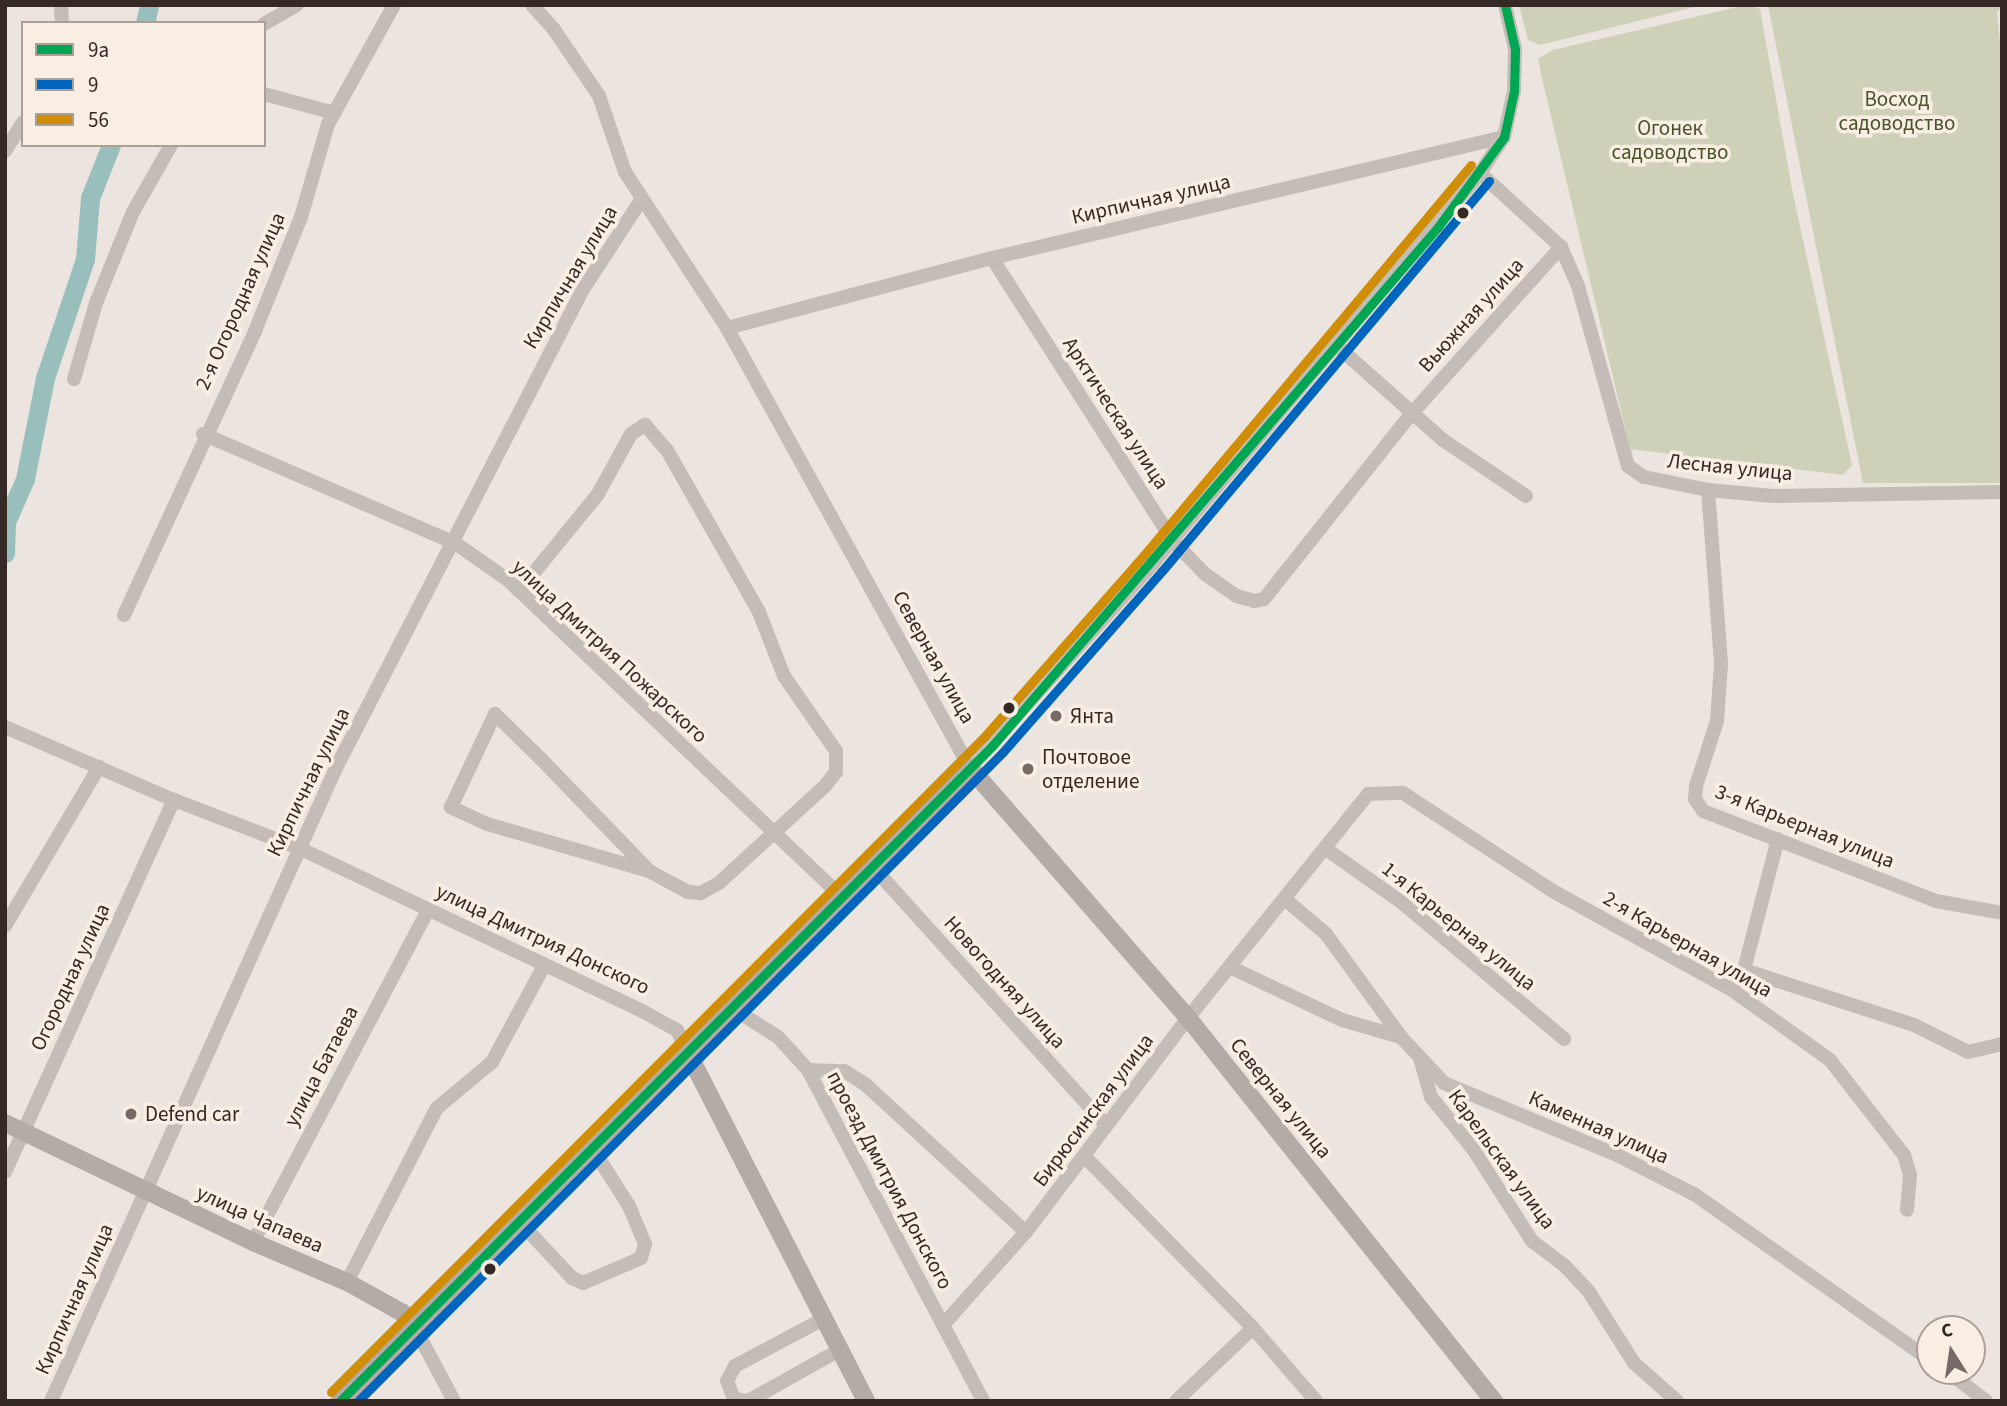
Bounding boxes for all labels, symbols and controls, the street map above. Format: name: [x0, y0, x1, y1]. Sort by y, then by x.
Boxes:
legend: [21, 21, 266, 147]
text: 9а: [88, 35, 109, 65]
text: 9: [88, 70, 98, 100]
park label: Восход садоводство: [1839, 86, 1955, 136]
text: 56: [88, 105, 109, 135]
park label: Огонек садоводство: [1612, 115, 1728, 165]
street label: Кирпичная улица: [1069, 168, 1233, 230]
street label: Кирпичная улица: [517, 201, 623, 353]
unlabelled marker: [1456, 206, 1470, 220]
street label: 2-я Огородная улица: [190, 208, 290, 394]
street label: Вьюжная улица: [1413, 253, 1529, 377]
street label: Арктическая улица: [1057, 332, 1175, 494]
street label: Лесная улица: [1666, 448, 1794, 486]
street label: улица Дмитрия Пожарского: [507, 554, 713, 748]
street label: Северная улица: [887, 586, 981, 728]
unlabelled marker: [1002, 701, 1016, 715]
place label: Янта: [1070, 703, 1114, 729]
street label: Кирпичная улица: [261, 704, 355, 860]
marker: Янта: [1048, 708, 1064, 724]
place label: Почтовое отделение: [1042, 744, 1139, 794]
marker: Почтовое отделение: [1020, 761, 1036, 777]
street label: 3-я Карьерная улица: [1712, 779, 1898, 873]
street label: 1-я Карьерная улица: [1377, 856, 1541, 996]
street label: улица Дмитрия Донского: [432, 878, 654, 1000]
street label: 2-я Карьерная улица: [1599, 885, 1777, 1003]
street label: Огородная улица: [25, 899, 115, 1055]
street label: Новогодняя улица: [939, 910, 1071, 1054]
street label: улица Батаева: [279, 1001, 363, 1131]
street label: Бирюсинская улица: [1027, 1029, 1159, 1191]
street label: Северная улица: [1225, 1033, 1337, 1163]
street label: проезд Дмитрия Донского: [822, 1066, 958, 1294]
street label: Карельская улица: [1443, 1084, 1561, 1234]
street label: Каменная улица: [1525, 1085, 1673, 1169]
place label: Defend car: [145, 1101, 239, 1127]
marker: Defend car: [123, 1106, 139, 1122]
street label: улица Чапаева: [193, 1180, 327, 1258]
street label: Кирпичная улица: [29, 1220, 119, 1378]
unlabelled marker: [483, 1262, 497, 1276]
north arrow: [1916, 1315, 1986, 1385]
text: С: [1939, 1317, 1955, 1345]

